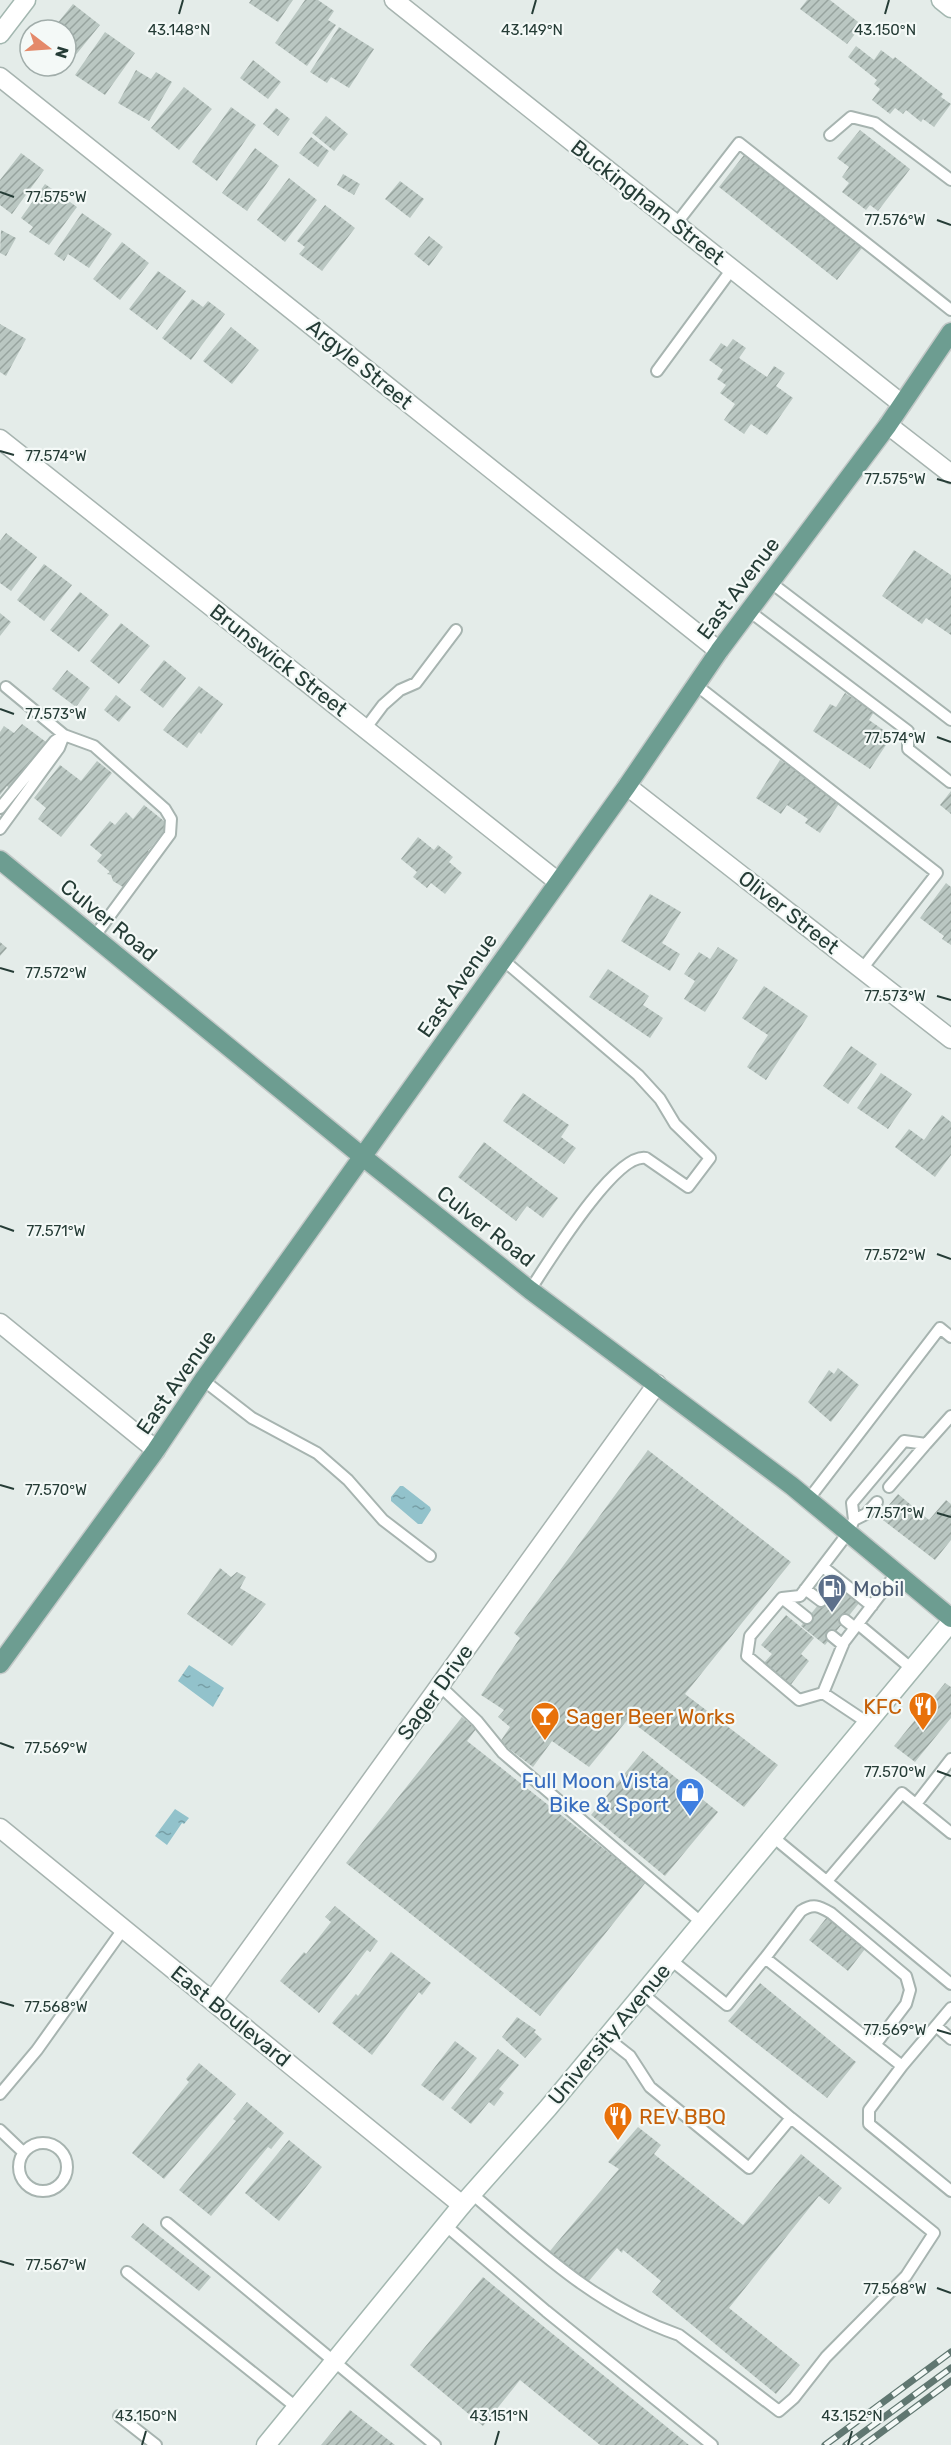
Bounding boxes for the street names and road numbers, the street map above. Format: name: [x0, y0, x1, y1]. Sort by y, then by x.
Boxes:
street label: Buckingham Street: [566, 134, 730, 270]
street label: Argyle Street: [302, 314, 418, 414]
street label: East Avenue: [691, 532, 785, 644]
street label: Brunswick Street: [205, 598, 353, 722]
street label: Oliver Street: [734, 865, 844, 959]
street label: Culver Road: [56, 873, 162, 967]
street label: East Avenue: [412, 928, 502, 1042]
street label: Culver Road: [432, 1180, 540, 1272]
street label: East Avenue: [131, 1325, 221, 1439]
street label: Sager Drive: [392, 1639, 478, 1745]
street label: University Avenue: [543, 1958, 675, 2110]
street label: East Boulevard: [166, 1960, 296, 2072]

